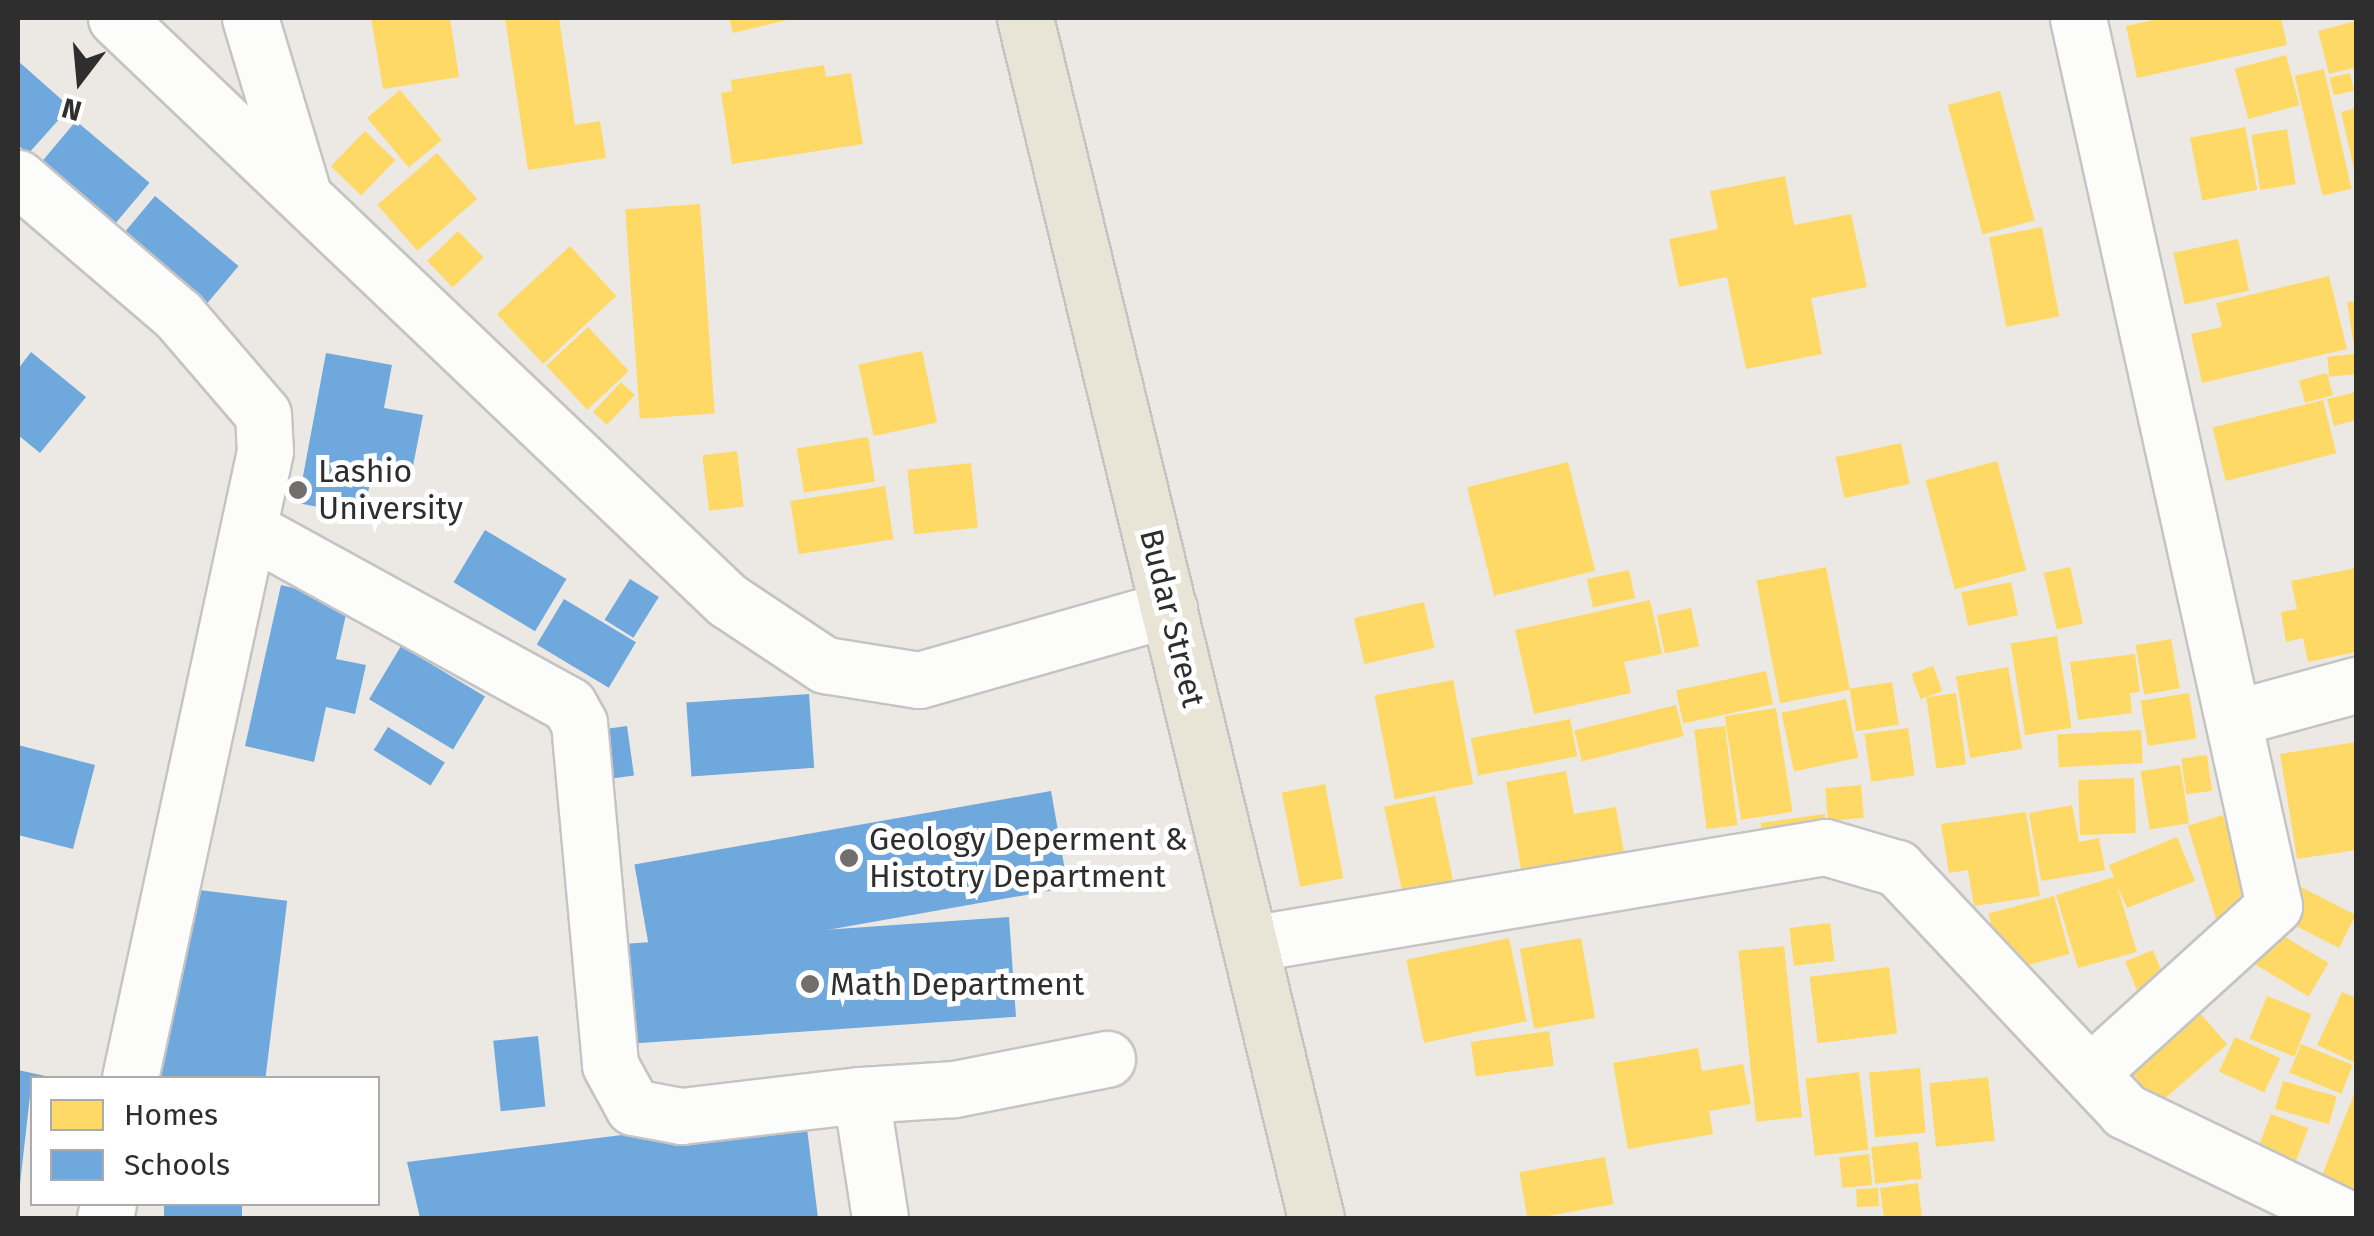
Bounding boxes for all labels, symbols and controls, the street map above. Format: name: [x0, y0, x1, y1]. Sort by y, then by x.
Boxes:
north arrow: [30, 30, 130, 130]
text: N: [58, 91, 85, 128]
place label: Lashio University: [318, 453, 463, 528]
marker: Lashio University: [287, 479, 309, 501]
street label: Budar Street: [1131, 525, 1213, 711]
place label: Geology Deperment & Histotry Department: [869, 821, 1188, 896]
marker: Geology Deperment & Histotry Department: [838, 847, 860, 869]
place label: Math Department: [830, 965, 1084, 1003]
marker: Math Department: [799, 973, 821, 995]
legend: [30, 1076, 380, 1206]
text: Homes: [124, 1097, 218, 1133]
text: Schools: [124, 1147, 230, 1183]

